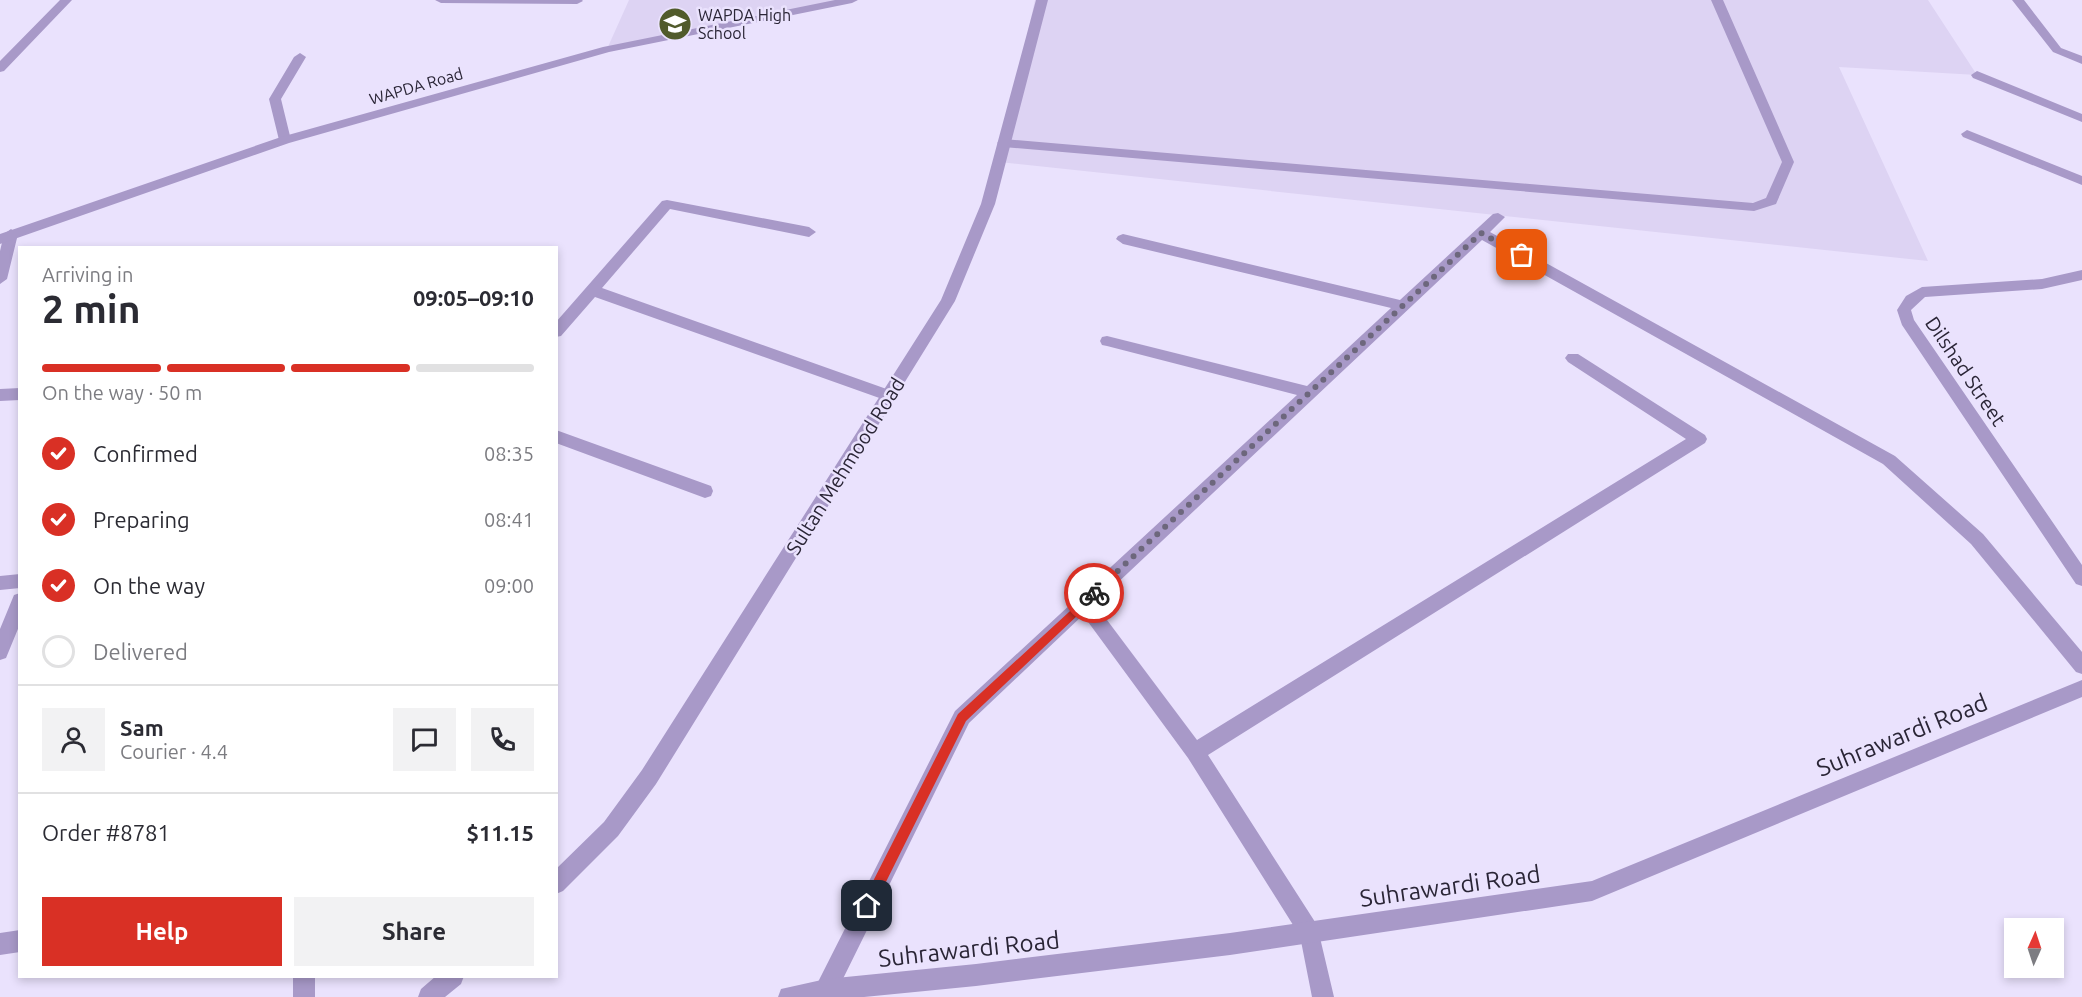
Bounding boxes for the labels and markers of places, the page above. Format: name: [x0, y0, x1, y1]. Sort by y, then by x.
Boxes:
school or university icon: WAPDA High School: [657, 6, 693, 42]
place label: WAPDA High School: [698, 6, 791, 42]
pin: [1496, 229, 1547, 280]
pin: [841, 880, 892, 931]

